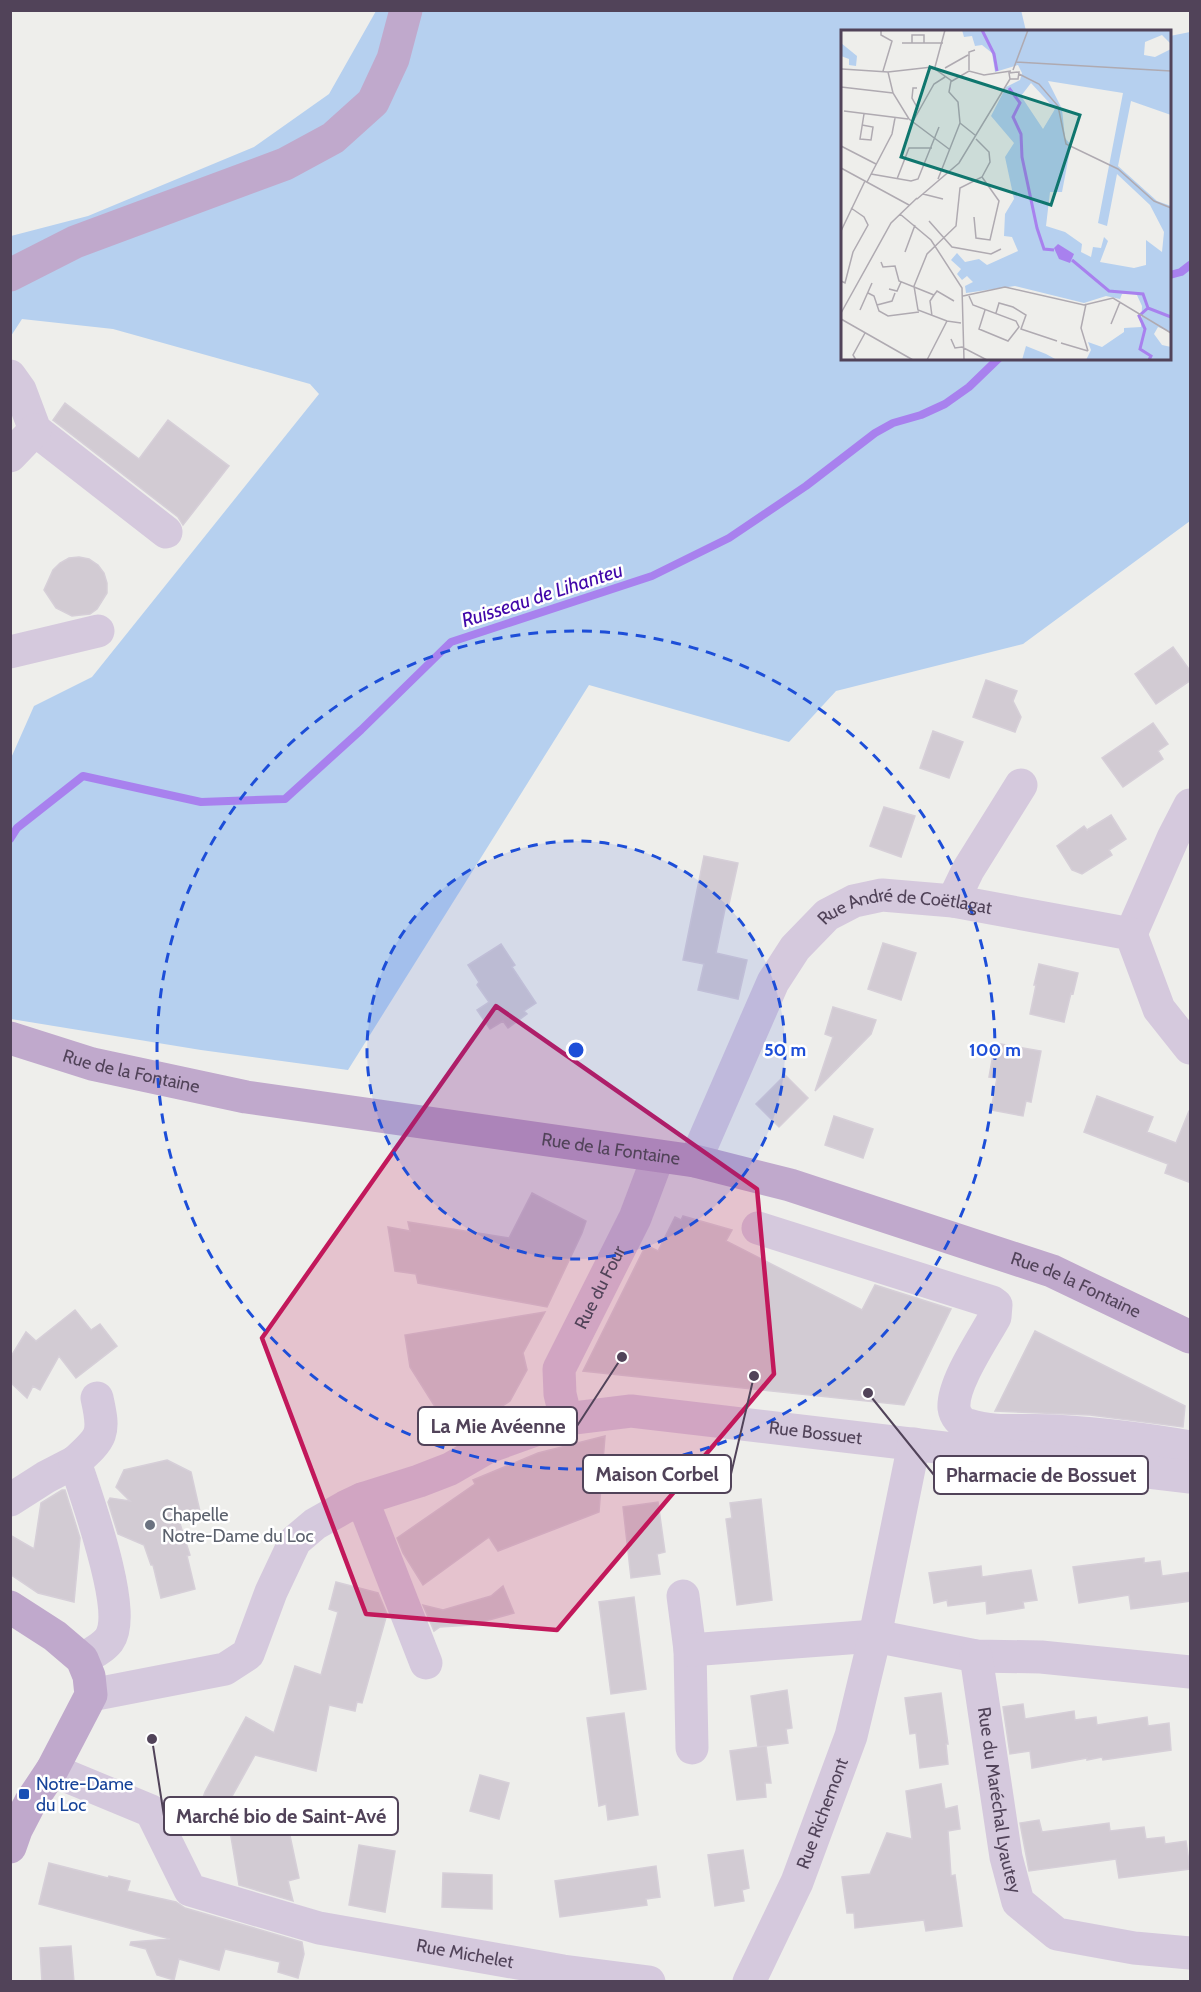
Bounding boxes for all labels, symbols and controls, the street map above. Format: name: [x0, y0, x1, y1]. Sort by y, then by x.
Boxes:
inset map: [841, 30, 1171, 360]
water label: Ruisseau de Lihanteu: [458, 558, 626, 632]
street label: Rue André de Coëtlagat: [813, 884, 994, 929]
text: 50 m: [764, 1039, 806, 1061]
text: 100 m: [969, 1039, 1021, 1061]
centre of rings: [566, 1040, 586, 1060]
street label: Rue de la Fontaine: [60, 1044, 202, 1098]
street label: Rue de la Fontaine: [540, 1128, 682, 1170]
street label: Rue du Four: [570, 1242, 630, 1333]
street label: Rue de la Fontaine: [1008, 1247, 1144, 1323]
callout: La Mie Avéenne: [418, 1407, 577, 1445]
text: La Mie Avéenne: [430, 1414, 566, 1438]
street label: Rue Bossuet: [768, 1416, 863, 1449]
callout: Maison Corbel: [583, 1455, 731, 1493]
callout: Pharmacie de Bossuet: [934, 1456, 1148, 1494]
text: Maison Corbel: [595, 1462, 719, 1486]
text: Pharmacie de Bossuet: [946, 1463, 1136, 1487]
place label: Chapelle Notre-Dame du Loc: [162, 1504, 314, 1547]
marker: Chapelle Notre-Dame du Loc: [143, 1518, 157, 1532]
street label: Rue du Maréchal Lyautey: [973, 1706, 1026, 1896]
street label: Rue Richemont: [792, 1755, 853, 1872]
place label: Notre-Dame du Loc: [36, 1773, 133, 1816]
marker: Notre-Dame du Loc: [17, 1787, 31, 1801]
callout: Marché bio de Saint-Avé: [164, 1797, 398, 1835]
text: Marché bio de Saint-Avé: [176, 1804, 386, 1828]
street label: Rue Michelet: [415, 1934, 515, 1973]

